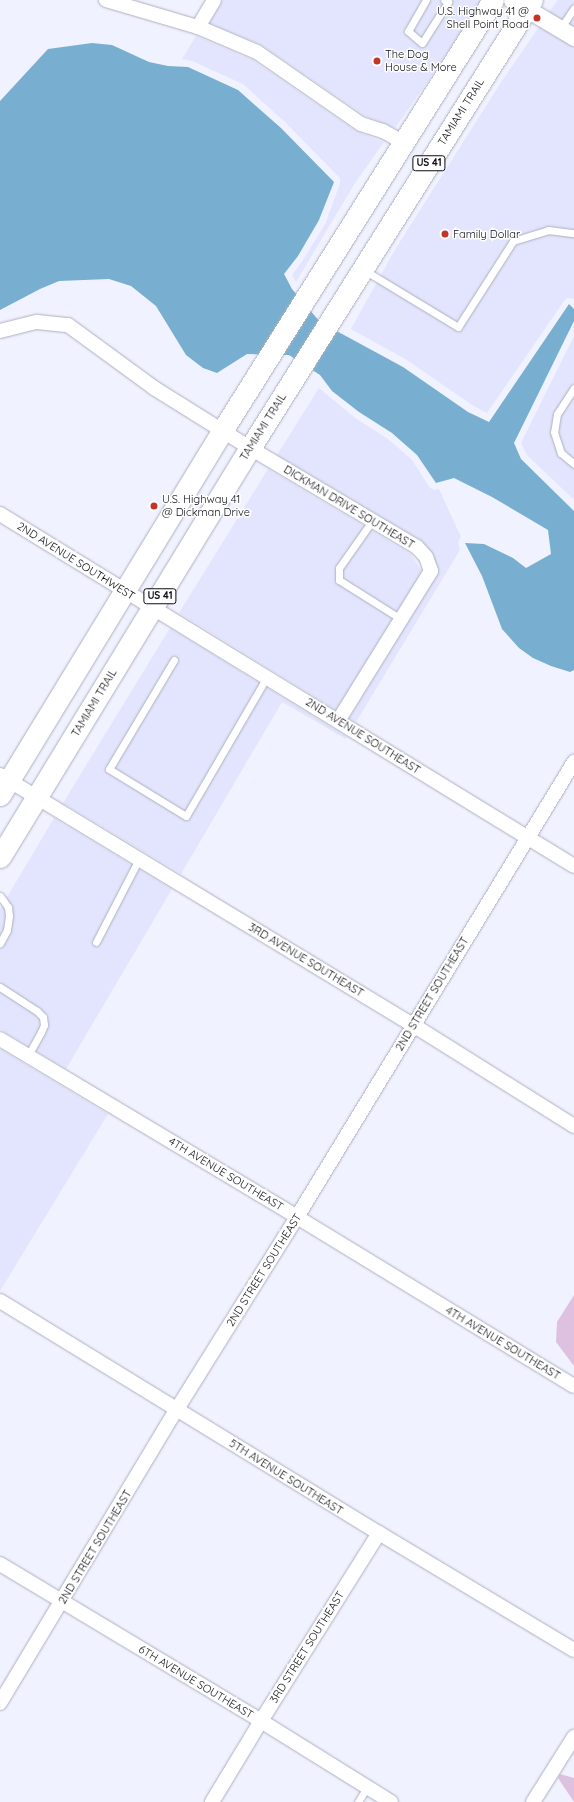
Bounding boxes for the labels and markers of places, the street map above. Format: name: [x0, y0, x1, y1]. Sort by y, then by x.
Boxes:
place label: U.S. Highway 41 @ Shell Point Road: [437, 5, 529, 31]
marker: U.S. Highway 41 @ Shell Point Road: [532, 13, 542, 23]
place label: The Dog House & More: [385, 48, 457, 74]
marker: The Dog House & More: [372, 56, 382, 66]
place label: Family Dollar: [453, 227, 520, 241]
marker: Family Dollar: [440, 229, 450, 239]
place label: U.S. Highway 41 @ Dickman Drive: [162, 493, 250, 519]
marker: U.S. Highway 41 @ Dickman Drive: [149, 501, 159, 511]

